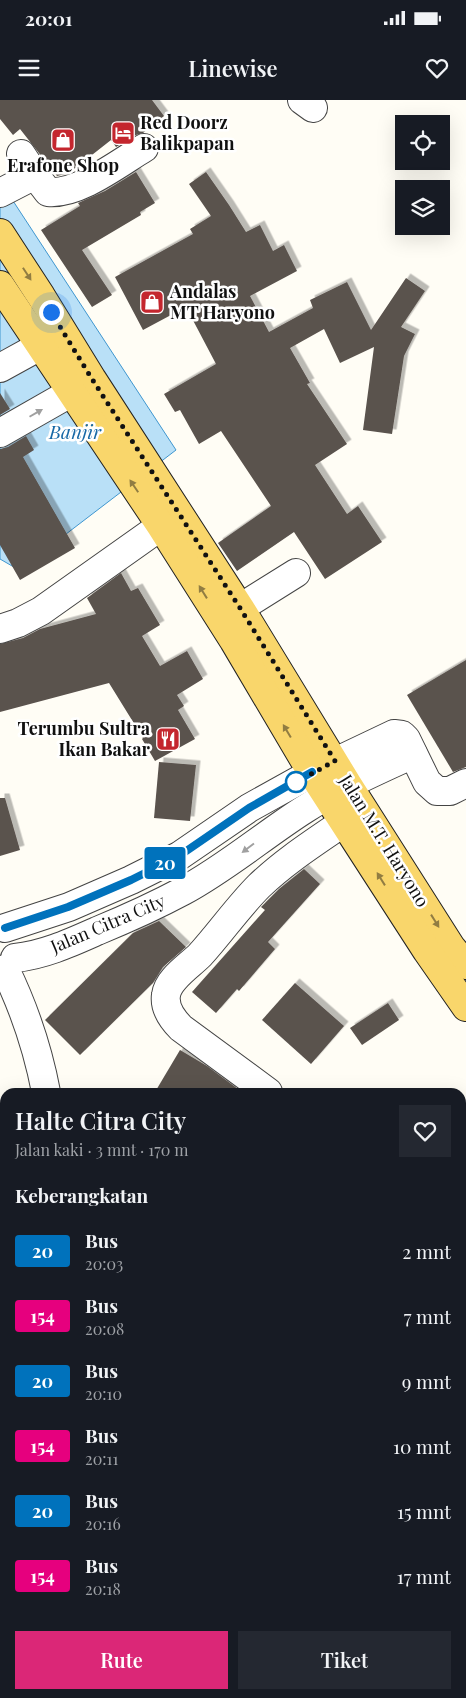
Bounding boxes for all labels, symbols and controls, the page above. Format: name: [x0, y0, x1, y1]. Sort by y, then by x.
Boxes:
text: 20:01: [25, 5, 72, 31]
text: Linewise: [188, 53, 278, 83]
icon: menu: [15, 54, 43, 82]
icon: heart: [423, 54, 451, 82]
place label: Red Doorz Balikpapan: [140, 110, 235, 155]
map controls: [395, 115, 450, 235]
button: locate: [395, 115, 450, 170]
hotel icon: Red Doorz Balikpapan: [110, 120, 136, 146]
shop icon: Erafone Shop: [50, 127, 76, 153]
place label: Erafone Shop: [7, 153, 119, 177]
button: layers: [395, 180, 450, 235]
one-way arrow: [22, 267, 32, 281]
place label: Andalas MT Haryono: [169, 279, 275, 324]
shop icon: Andalas MT Haryono: [139, 289, 165, 315]
your location: [39, 300, 64, 325]
one-way arrow: [29, 408, 42, 417]
water label: Banjir: [48, 418, 102, 444]
one-way arrow: [129, 479, 139, 492]
one-way arrow: [198, 585, 207, 598]
place label: Terumbu Sultra Ikan Bakar: [17, 716, 151, 761]
one-way arrow: [283, 724, 292, 737]
restaurant icon: Terumbu Sultra Ikan Bakar: [155, 726, 181, 752]
street label: Jalan M.T. Haryono: [334, 769, 435, 911]
unlabelled marker: [285, 771, 307, 793]
one-way arrow: [241, 843, 255, 853]
line badge: 20: [142, 847, 188, 879]
text: 20: [154, 851, 176, 875]
one-way arrow: [376, 872, 385, 886]
street label: Jalan Citra City: [46, 888, 169, 958]
one-way arrow: [430, 914, 439, 927]
text: Halte Citra City: [15, 1104, 186, 1136]
button: heart: [399, 1105, 451, 1157]
text: Jalan kaki · 3 mnt · 170 m: [15, 1139, 188, 1160]
text: Keberangkatan: [15, 1182, 148, 1208]
text: Bus: [85, 1227, 118, 1253]
text: 2 mnt: [402, 1238, 451, 1264]
text: 20: [32, 1239, 53, 1263]
text: 20:03: [85, 1253, 123, 1274]
text: Bus: [85, 1292, 118, 1318]
text: 7 mnt: [404, 1303, 451, 1329]
text: 154: [30, 1304, 55, 1328]
text: 20:08: [85, 1318, 124, 1339]
text: Bus: [85, 1357, 118, 1383]
text: 9 mnt: [402, 1368, 451, 1394]
text: 20: [32, 1369, 53, 1393]
text: 20:10: [85, 1383, 122, 1404]
text: Bus: [85, 1422, 118, 1448]
text: 10 mnt: [393, 1433, 451, 1459]
text: 154: [30, 1434, 55, 1458]
text: 20:11: [85, 1448, 118, 1469]
text: Bus: [85, 1487, 118, 1513]
text: 15 mnt: [397, 1498, 451, 1524]
text: 20: [32, 1499, 53, 1523]
text: 20:16: [85, 1513, 121, 1534]
text: Bus: [85, 1552, 118, 1578]
text: 17 mnt: [397, 1563, 451, 1589]
text: 154: [30, 1564, 55, 1588]
text: 20:18: [85, 1578, 121, 1599]
button: Rute: [15, 1631, 228, 1689]
button: Tiket: [238, 1631, 451, 1689]

